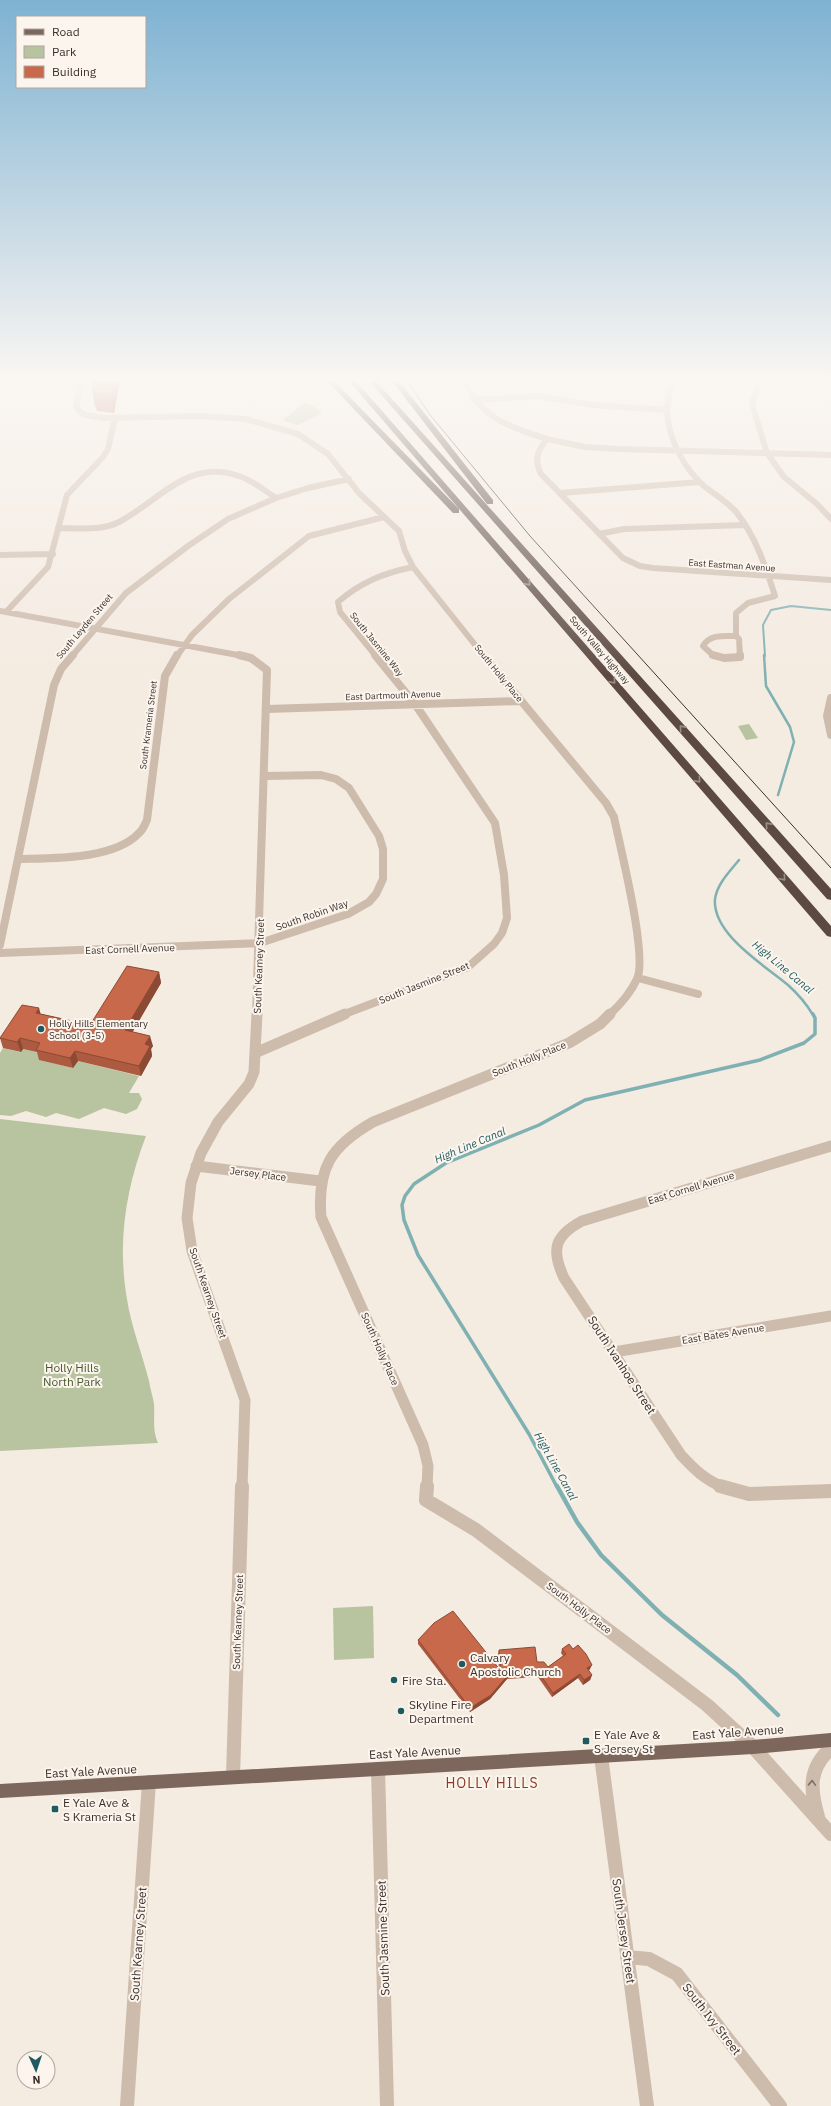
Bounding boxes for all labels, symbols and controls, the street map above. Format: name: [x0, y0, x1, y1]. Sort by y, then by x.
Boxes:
legend: [16, 16, 146, 88]
text: Road: [52, 24, 80, 39]
text: Park: [52, 44, 77, 59]
text: Building: [52, 64, 97, 79]
street label: East Eastman Avenue: [688, 556, 776, 574]
one-way arrow: [523, 579, 530, 586]
street label: South Leyden Street: [54, 591, 114, 661]
street label: South Jasmine Way: [348, 610, 406, 679]
street label: South Valley Highway: [567, 614, 633, 687]
street label: South Holly Place: [472, 642, 526, 704]
one-way arrow: [608, 677, 615, 684]
street label: South Krameria Street: [137, 680, 159, 770]
street label: East Dartmouth Avenue: [345, 688, 441, 702]
one-way arrow: [679, 725, 686, 733]
one-way arrow: [694, 775, 701, 782]
one-way arrow: [765, 823, 772, 830]
one-way arrow: [779, 873, 786, 881]
street label: South Robin Way: [274, 896, 350, 934]
street label: South Kearney Street: [251, 918, 267, 1014]
water label: High Line Canal: [749, 937, 817, 997]
street label: East Cornell Avenue: [85, 941, 176, 957]
street label: South Jasmine Street: [377, 959, 471, 1007]
place label: Holly Hills Elementary School (3-5): [49, 1017, 148, 1042]
marker: Holly Hills Elementary School (3-5): [36, 1024, 46, 1034]
street label: South Holly Place: [490, 1038, 568, 1080]
water label: High Line Canal: [432, 1124, 508, 1166]
street label: Jersey Place: [229, 1164, 287, 1184]
street label: East Cornell Avenue: [646, 1169, 736, 1207]
street label: South Kearney Street: [186, 1246, 230, 1341]
street label: South Holly Place: [358, 1310, 402, 1388]
street label: South Ivanhoe Street: [585, 1313, 659, 1417]
street label: East Bates Avenue: [681, 1321, 766, 1347]
park label: Holly Hills North Park: [43, 1360, 102, 1389]
water label: High Line Canal: [531, 1429, 581, 1503]
street label: South Kearney Street: [230, 1574, 246, 1670]
street label: South Holly Place: [544, 1579, 615, 1637]
place label: Calvary Apostolic Church: [470, 1650, 561, 1679]
marker: Calvary Apostolic Church: [457, 1659, 467, 1669]
place label: Fire Sta.: [402, 1673, 446, 1688]
marker: Fire Sta.: [389, 1675, 399, 1685]
place label: Skyline Fire Department: [409, 1697, 474, 1726]
marker: Skyline Fire Department: [396, 1706, 406, 1716]
street label: East Yale Avenue: [692, 1721, 785, 1743]
place label: E Yale Ave & S Jersey St: [594, 1727, 661, 1756]
marker: E Yale Ave & S Jersey St: [581, 1736, 591, 1746]
street label: East Yale Avenue: [369, 1742, 462, 1762]
street label: East Yale Avenue: [45, 1761, 138, 1781]
district label: HOLLY HILLS: [445, 1774, 539, 1792]
one-way arrow: [808, 1780, 816, 1786]
place label: E Yale Ave & S Krameria St: [63, 1795, 136, 1824]
marker: E Yale Ave & S Krameria St: [50, 1804, 60, 1814]
street label: South Jersey Street: [609, 1878, 639, 1984]
street label: South Jasmine Street: [373, 1880, 393, 1996]
street label: South Kearney Street: [127, 1887, 149, 2001]
street label: South Ivy Street: [679, 1980, 745, 2058]
north arrow: [16, 2050, 56, 2090]
text: N: [32, 2073, 41, 2087]

